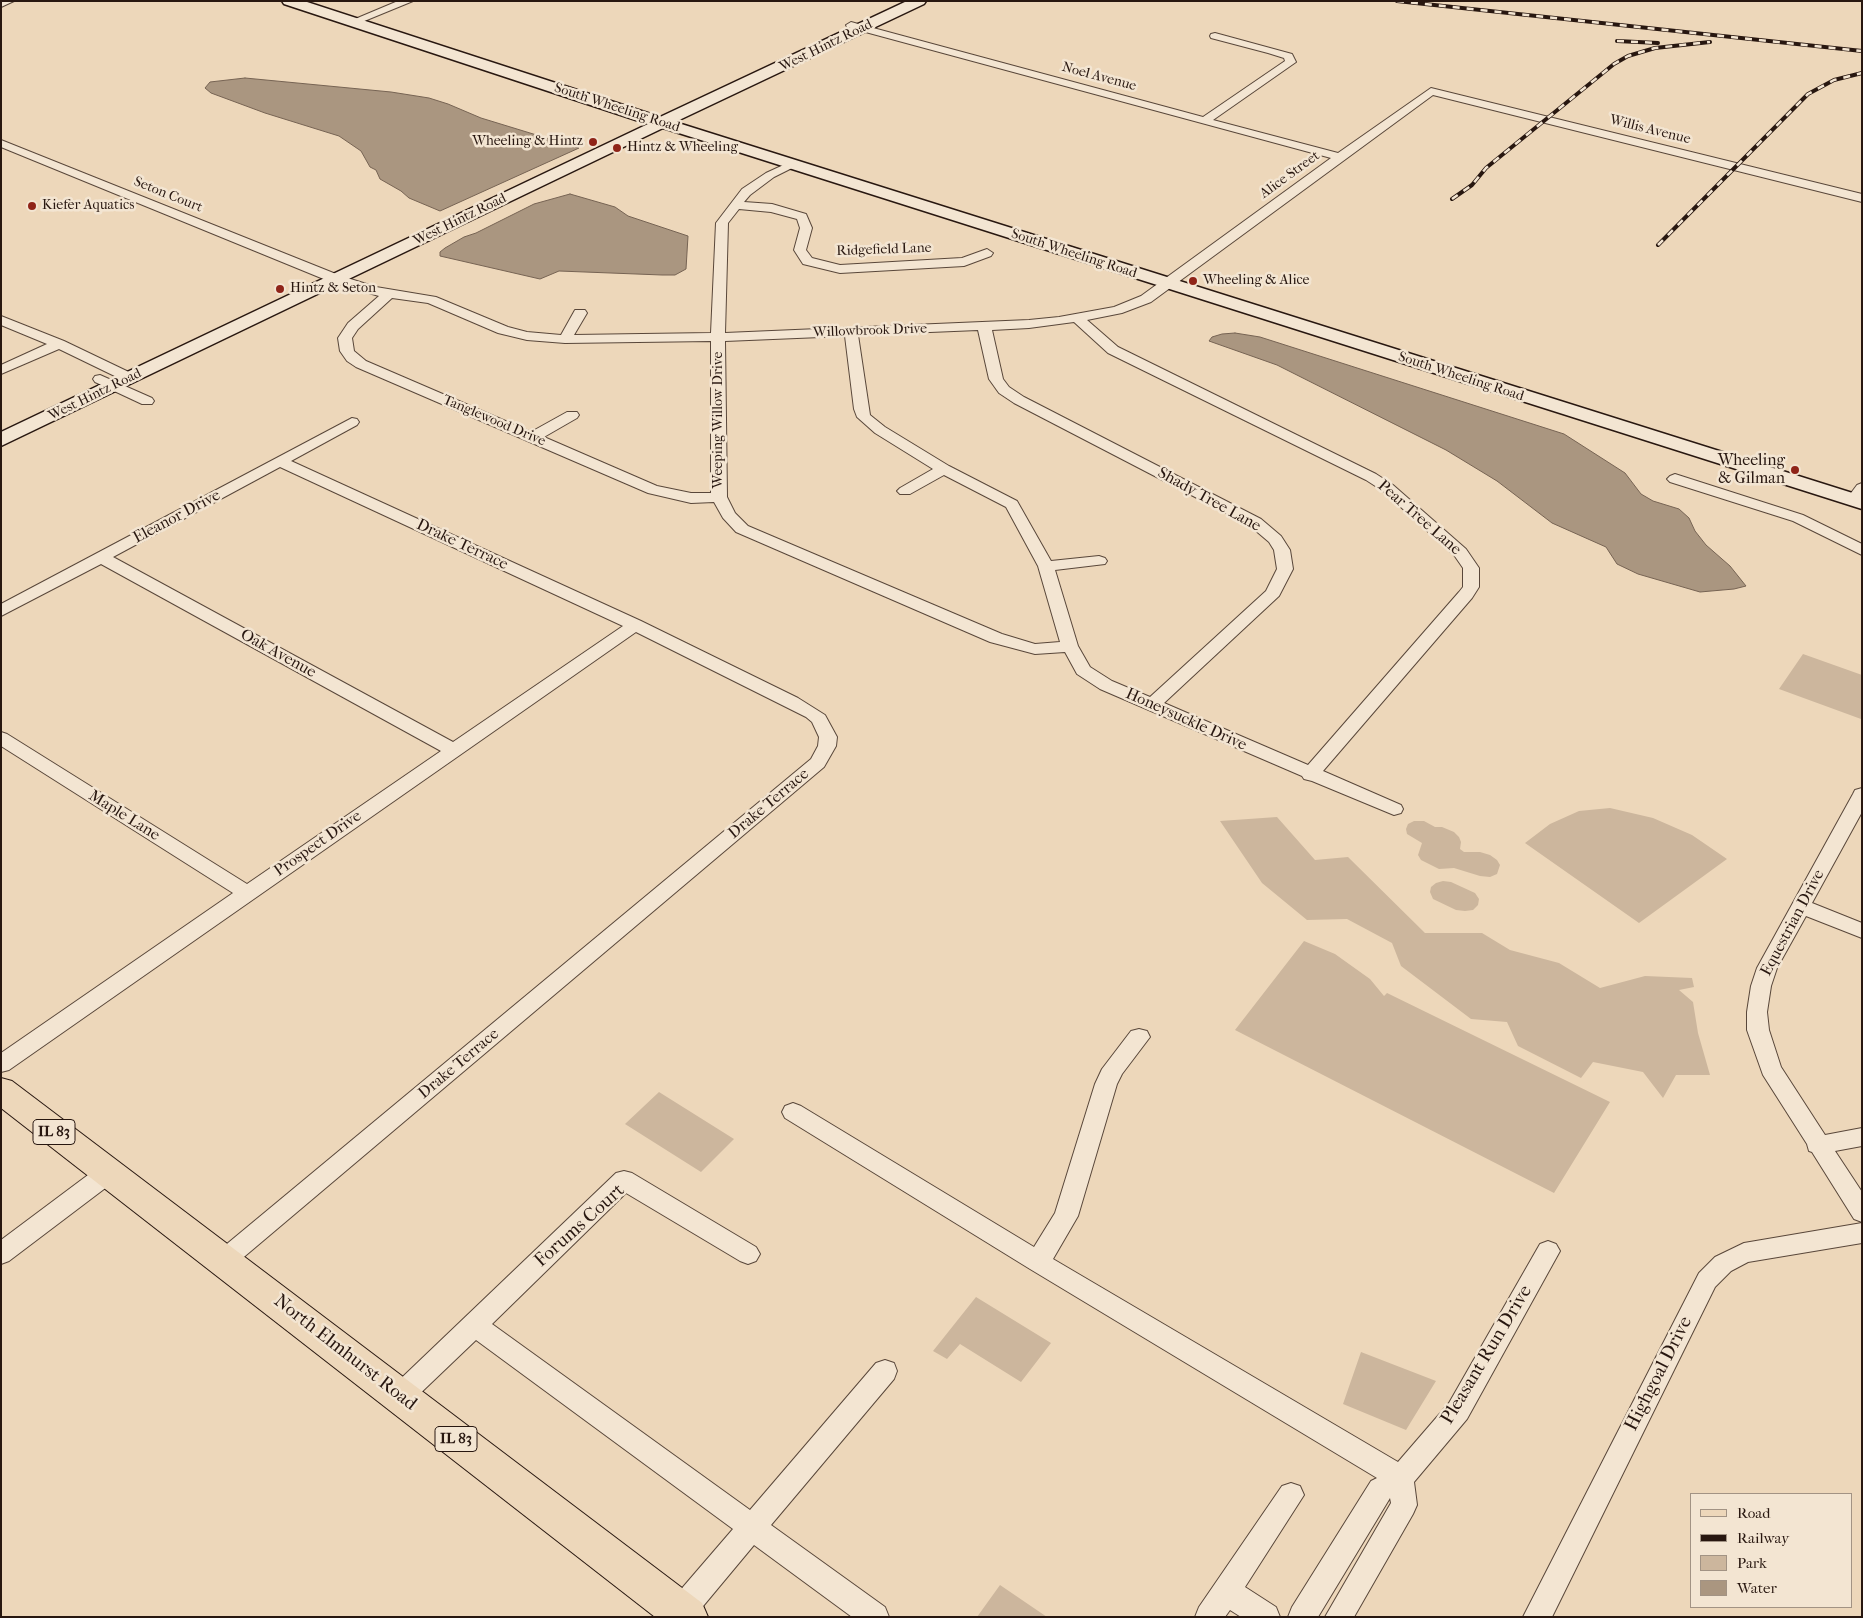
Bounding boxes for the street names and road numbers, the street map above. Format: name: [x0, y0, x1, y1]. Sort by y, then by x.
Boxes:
street label: West Hintz Road: [777, 16, 875, 76]
street label: Noel Avenue: [1060, 59, 1138, 95]
street label: South Wheeling Road: [552, 80, 682, 136]
street label: Willis Avenue: [1608, 112, 1692, 148]
street label: Alice Street: [1257, 148, 1323, 202]
street label: Seton Court: [131, 174, 205, 216]
street label: West Hintz Road: [411, 190, 509, 250]
street label: South Wheeling Road: [1009, 226, 1139, 282]
street label: Ridgefield Lane: [836, 240, 932, 260]
street label: Willowbrook Drive: [813, 321, 927, 341]
street label: South Wheeling Road: [1396, 349, 1526, 405]
street label: Weeping Willow Drive: [711, 352, 727, 488]
street label: West Hintz Road: [46, 365, 144, 425]
street label: Tanglewood Drive: [440, 392, 548, 450]
street label: Shady Tree Lane: [1154, 464, 1264, 536]
street label: Pear Tree Lane: [1373, 476, 1465, 560]
street label: Eleanor Drive: [130, 486, 224, 548]
street label: Drake Terrace: [413, 515, 511, 575]
street label: Oak Avenue: [237, 625, 319, 683]
street label: Honeysuckle Drive: [1122, 685, 1250, 755]
street label: Drake Terrace: [725, 765, 813, 843]
street label: Maple Lane: [85, 787, 163, 845]
street label: Prospect Drive: [271, 807, 365, 881]
street label: Equestrian Drive: [1757, 867, 1829, 979]
street label: Drake Terrace: [415, 1025, 503, 1103]
road number: IL 83: [33, 1120, 75, 1144]
street label: Forums Court: [530, 1180, 630, 1272]
street label: Pleasant Run Drive: [1437, 1281, 1537, 1429]
street label: North Elmhurst Road: [269, 1290, 421, 1416]
street label: Highgoal Drive: [1620, 1313, 1698, 1435]
road number: IL 83: [435, 1426, 477, 1452]

